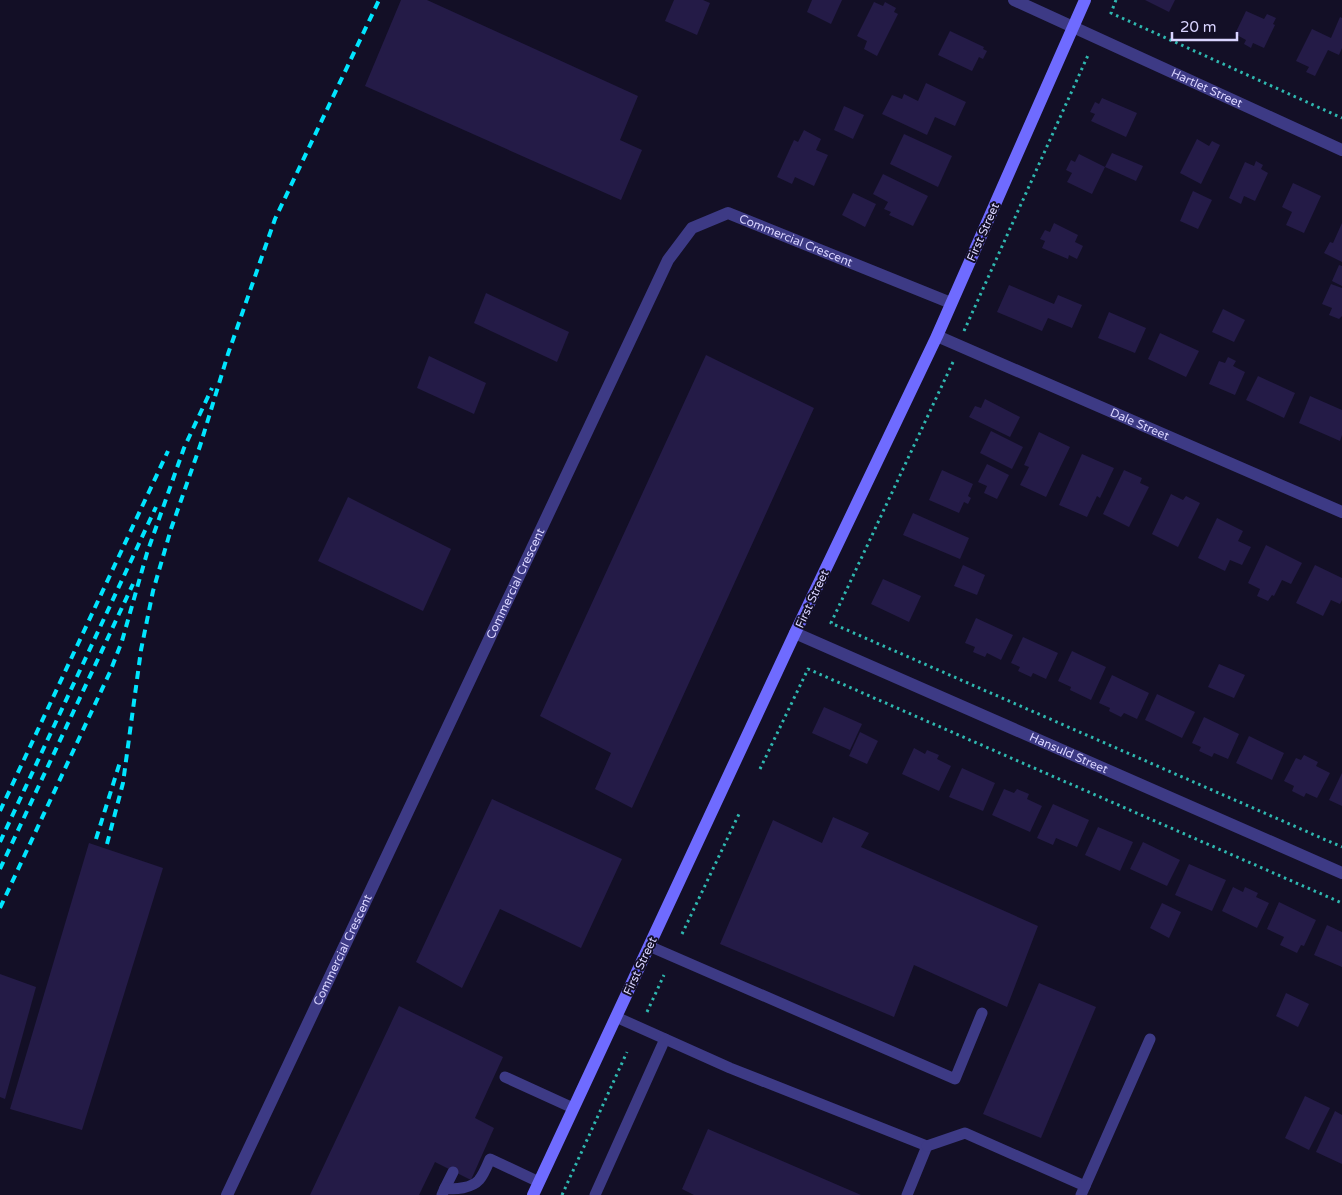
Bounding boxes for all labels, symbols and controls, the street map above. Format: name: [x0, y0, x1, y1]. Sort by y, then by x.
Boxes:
scale bar: [1172, 10, 1237, 42]
text: 20 m: [1180, 18, 1217, 36]
street label: Hartlet Street: [1169, 66, 1245, 111]
street label: First Street: [964, 200, 1002, 263]
street label: Commercial Crescent: [737, 211, 855, 270]
street label: Dale Street: [1108, 405, 1172, 443]
street label: Commercial Crescent: [483, 525, 548, 641]
street label: First Street: [792, 567, 832, 630]
street label: Hansuld Street: [1027, 730, 1111, 777]
street label: Commercial Crescent: [310, 892, 375, 1008]
street label: First Street: [620, 934, 660, 997]

